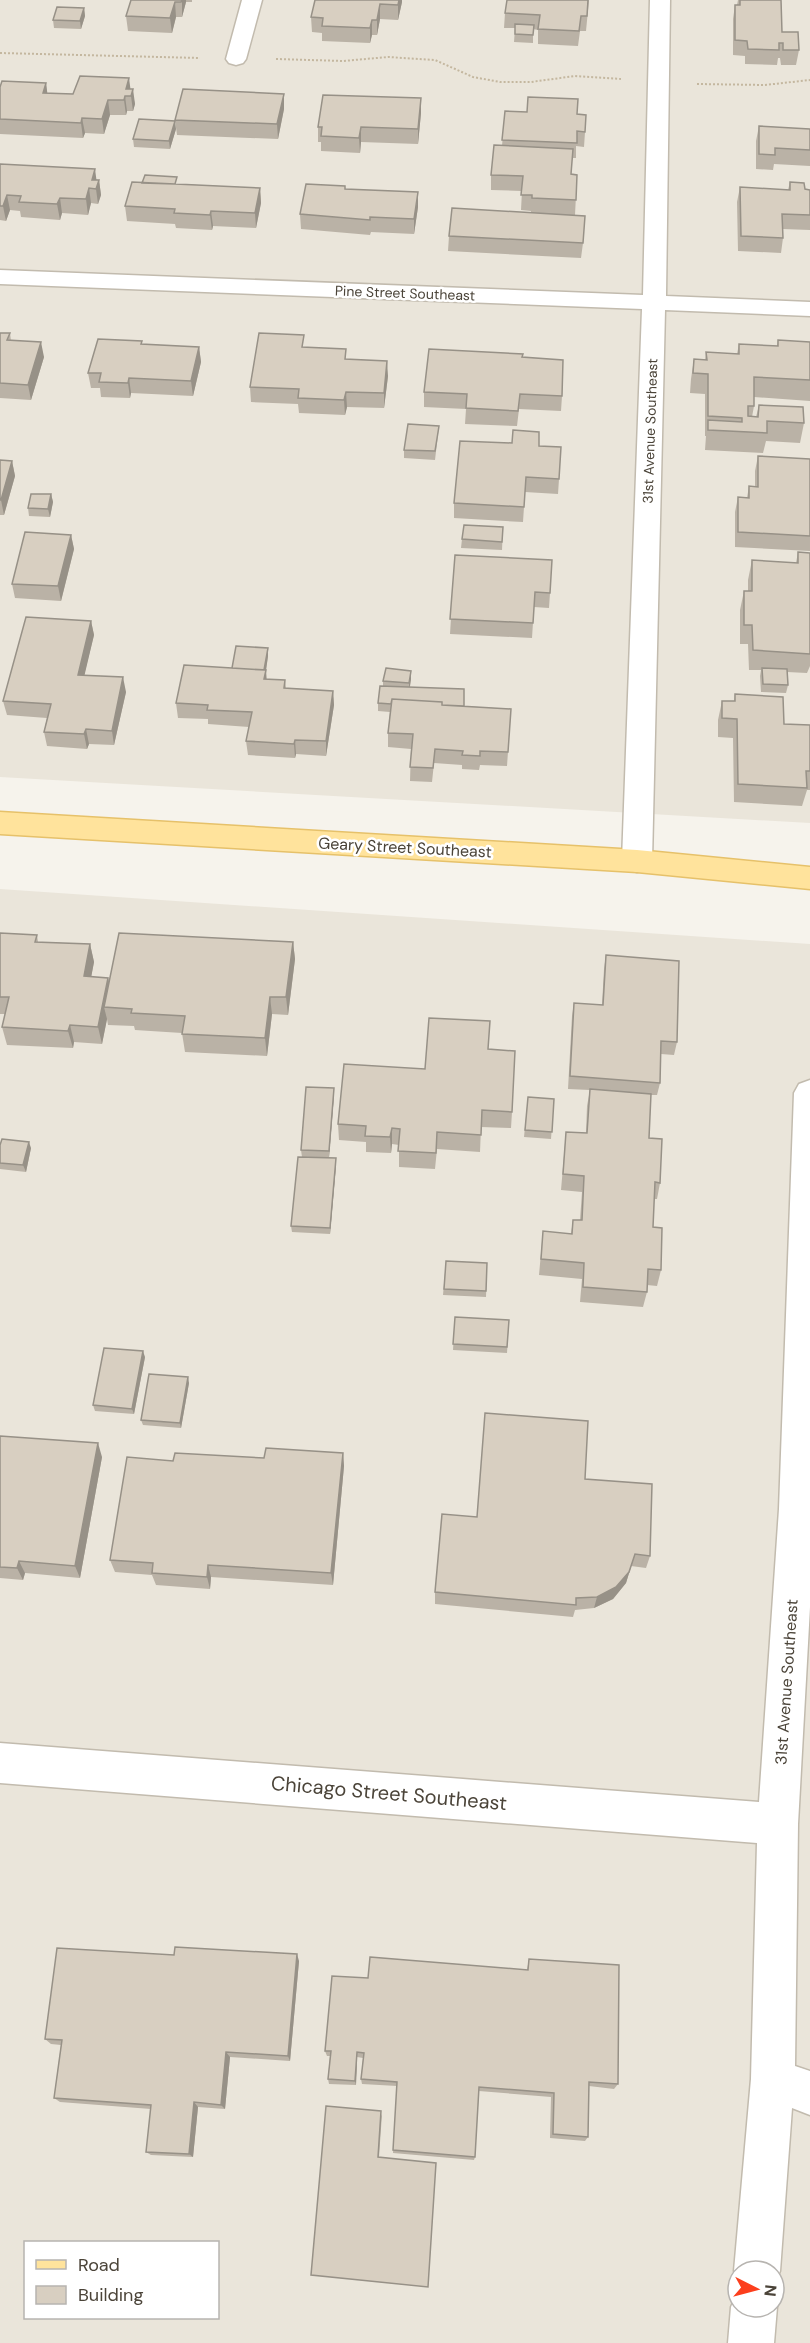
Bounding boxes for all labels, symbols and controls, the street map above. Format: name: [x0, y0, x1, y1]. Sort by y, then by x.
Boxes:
street label: Pine Street Southeast: [335, 282, 475, 304]
street label: 31st Avenue Southeast: [638, 358, 662, 504]
street label: Geary Street Southeast: [318, 832, 492, 863]
street label: 31st Avenue Southeast: [770, 1598, 803, 1766]
street label: Chicago Street Southeast: [270, 1770, 508, 1816]
legend: [24, 2241, 219, 2319]
text: Road: [78, 2253, 120, 2277]
north arrow: [726, 2259, 786, 2319]
text: Building: [78, 2283, 143, 2307]
text: N: [759, 2284, 781, 2297]

